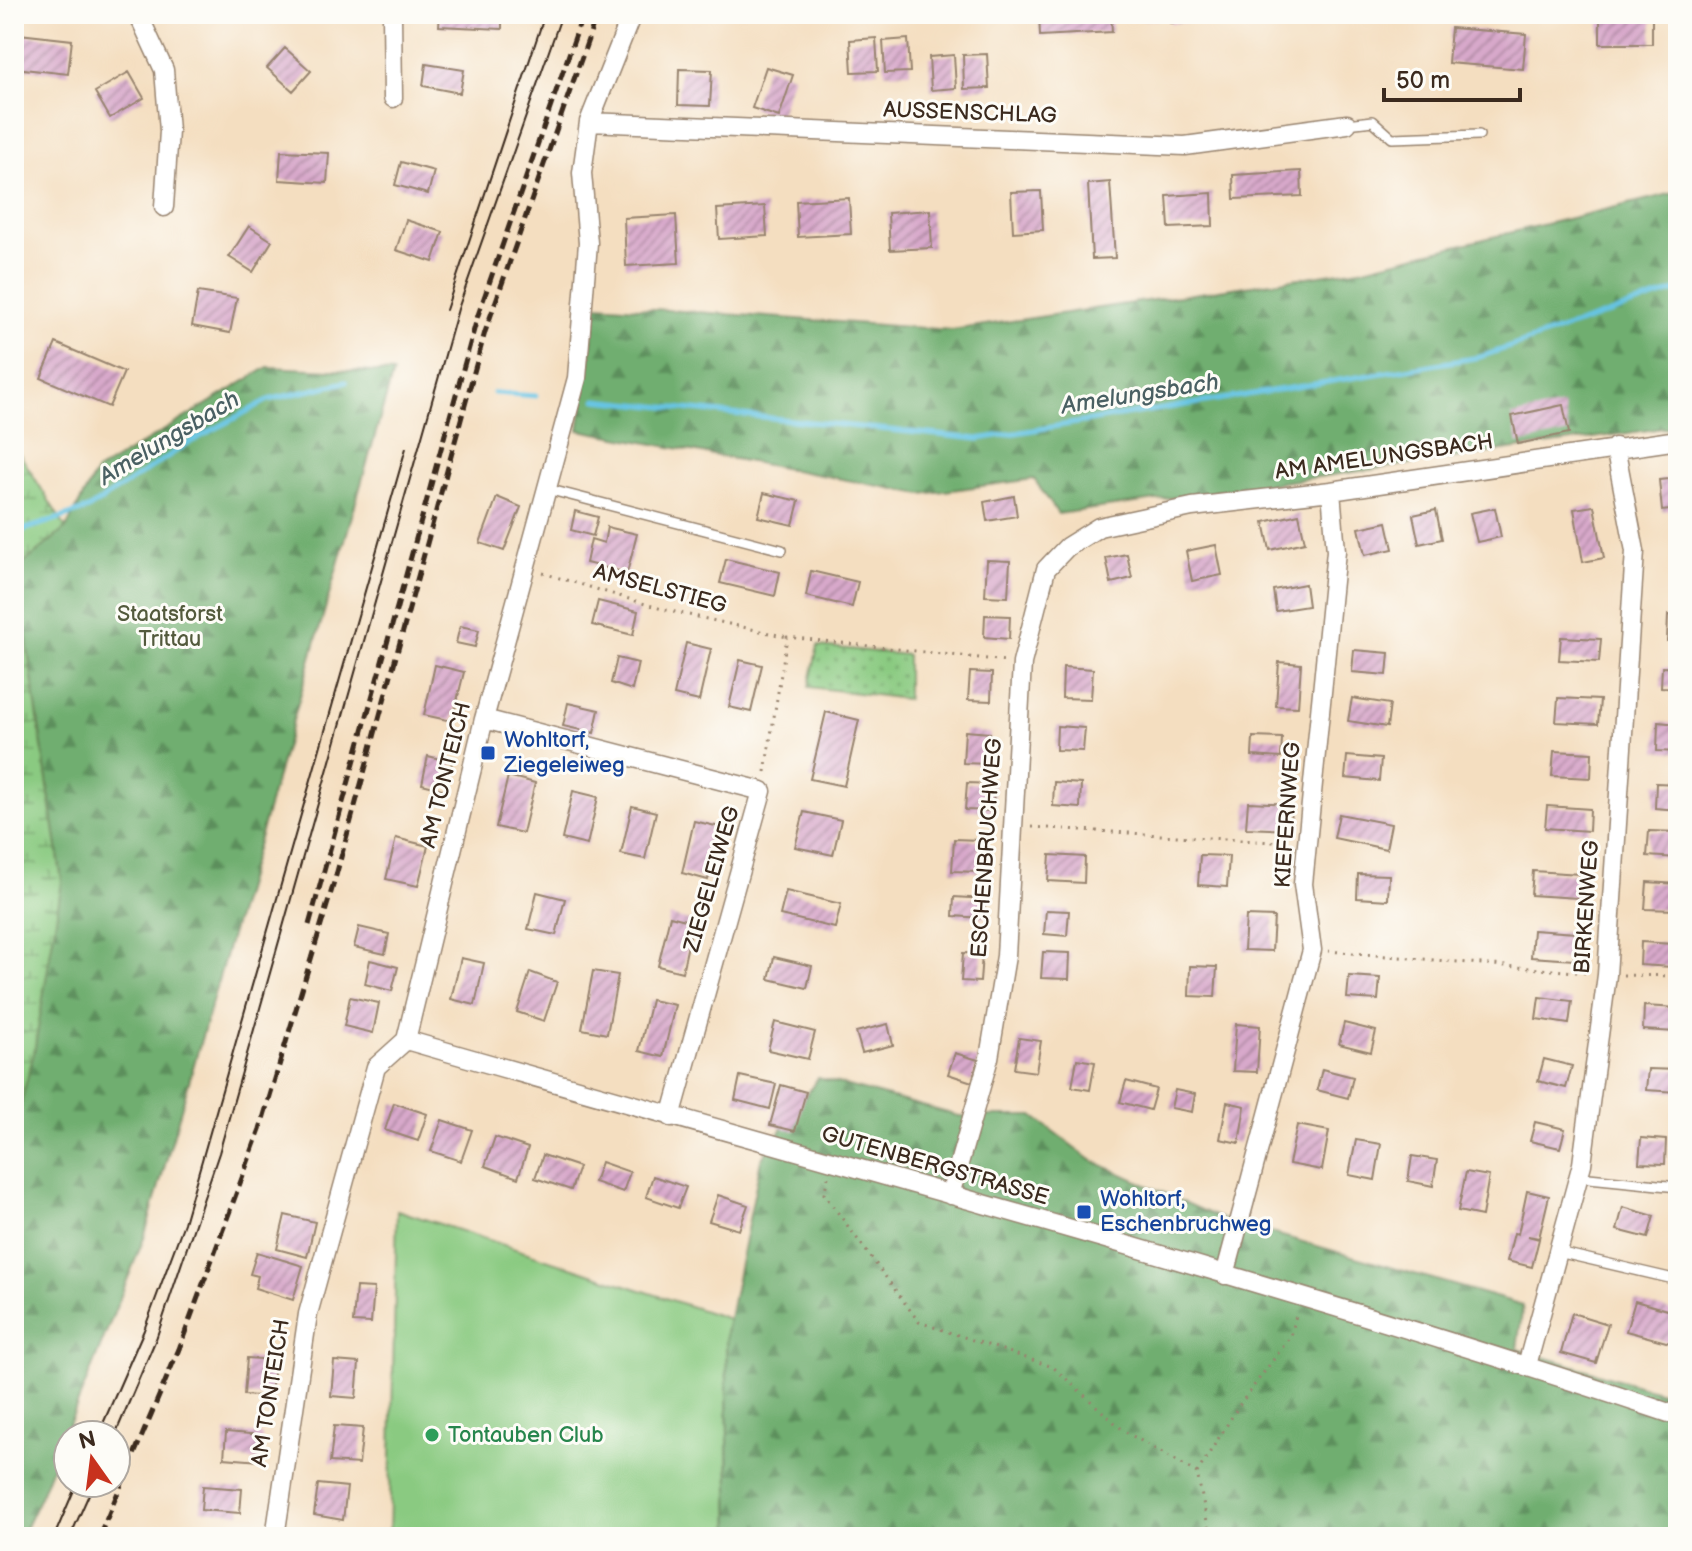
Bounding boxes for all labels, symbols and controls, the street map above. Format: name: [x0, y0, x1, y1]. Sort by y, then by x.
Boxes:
scale bar: [1384, 52, 1520, 102]
text: 50 m: [1396, 66, 1450, 95]
street label: AUSSENSCHLAG: [883, 96, 1057, 130]
water label: Amelungsbach: [1058, 367, 1221, 421]
water label: Amelungsbach: [92, 385, 245, 492]
street label: AM AMELUNGSBACH: [1273, 428, 1495, 486]
street label: AMSELSTIEG: [591, 558, 729, 620]
park label: Staatsforst Trittau: [117, 601, 223, 653]
street label: AM TONTEICH: [415, 699, 477, 851]
place label: Wohltorf, Ziegeleiweg: [503, 727, 625, 779]
street label: ESCHENBRUCHWEG: [966, 737, 1008, 959]
street label: KIEFERNWEG: [1269, 741, 1307, 889]
marker: Wohltorf, Ziegeleiweg: [479, 744, 497, 762]
street label: ZIEGELEIWEG: [678, 803, 746, 956]
street label: BIRKENWEG: [1569, 839, 1605, 975]
street label: GUTENBERGSTRASSE: [818, 1121, 1052, 1211]
place label: Wohltorf, Eschenbruchweg: [1100, 1186, 1272, 1238]
marker: Wohltorf, Eschenbruchweg: [1075, 1203, 1093, 1221]
street label: AM TONTEICH: [246, 1317, 296, 1469]
north arrow: [52, 1419, 132, 1499]
place label: Tontauben Club: [448, 1422, 604, 1449]
text: N: [76, 1426, 99, 1456]
marker: Tontauben Club: [423, 1426, 441, 1444]

